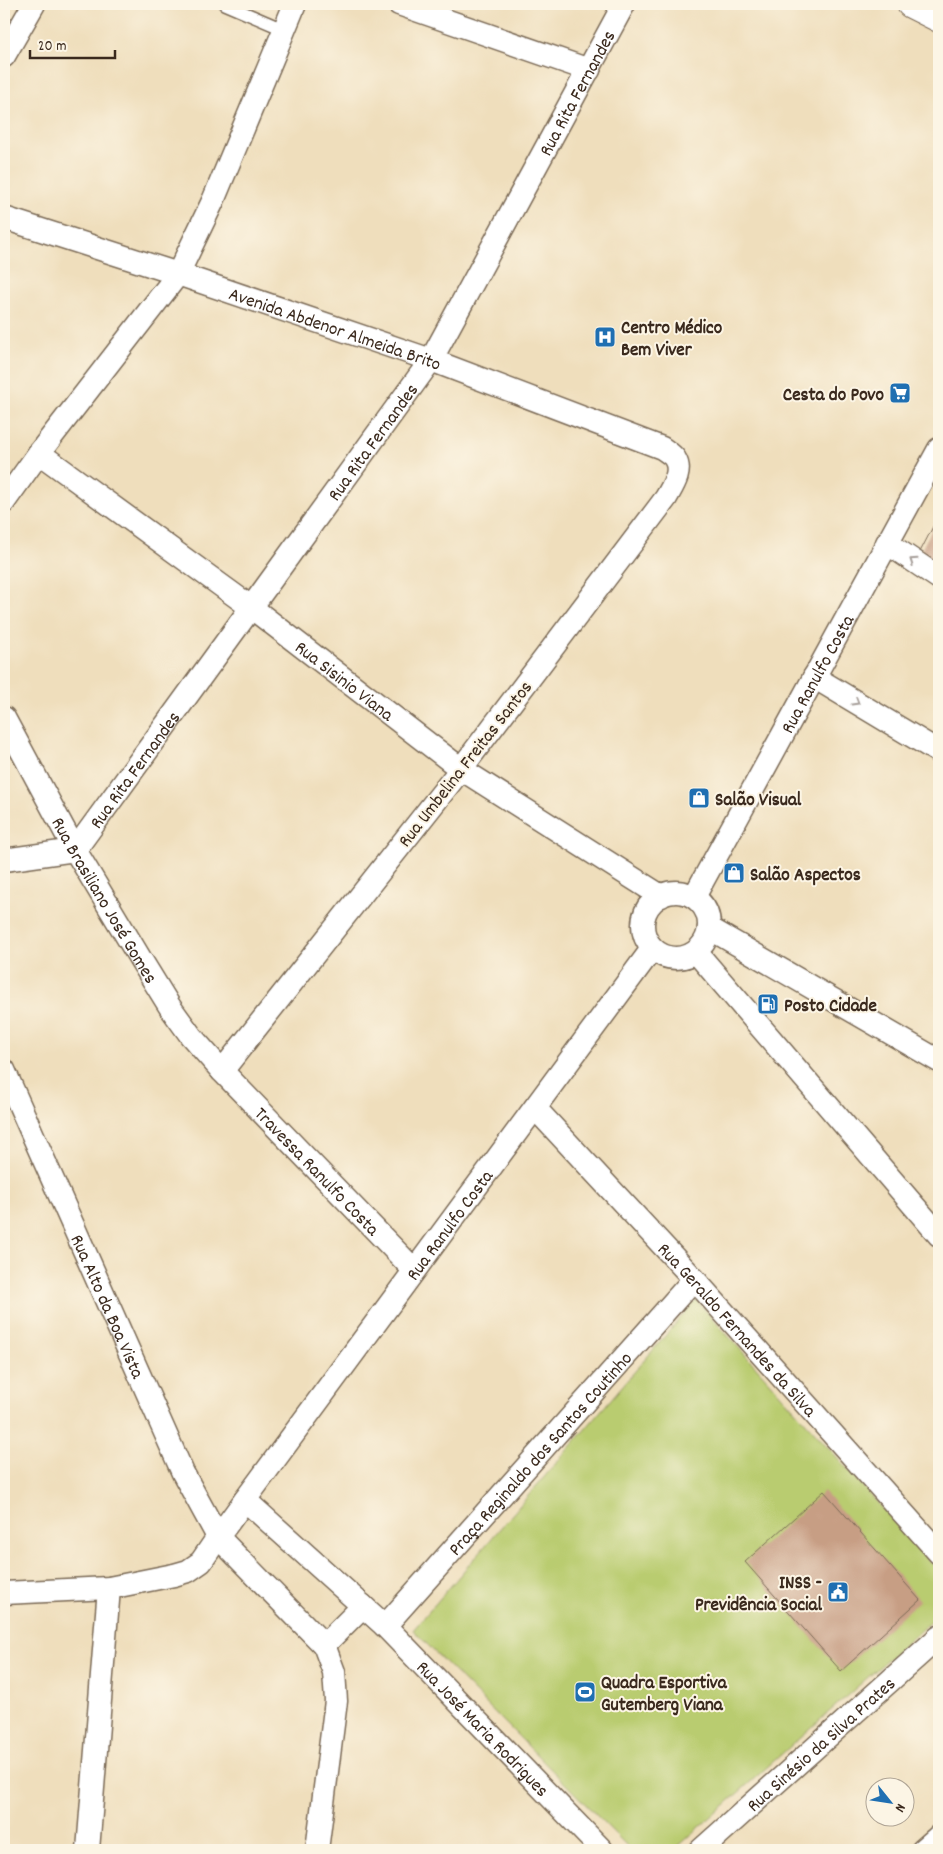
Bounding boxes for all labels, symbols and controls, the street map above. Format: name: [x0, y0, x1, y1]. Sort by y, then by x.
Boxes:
street label: Rua Rita Fernandes: [534, 26, 624, 162]
scale bar: [30, 28, 115, 60]
text: 20 m: [38, 36, 66, 58]
street label: Avenida Abdenor Almeida Brito: [224, 282, 444, 380]
place label: Centro Médico Bem Viver: [621, 316, 723, 365]
hospital icon: Centro Médico Bem Viver: [593, 325, 617, 349]
street label: Rua Rita Fernandes: [323, 379, 427, 508]
supermarket icon: Cesta do Povo: [888, 381, 912, 405]
place label: Cesta do Povo: [783, 383, 885, 410]
one-way arrow: [910, 557, 919, 567]
street label: Rua Ranulfo Costa: [776, 610, 863, 739]
street label: Rua Sisinio Viana: [288, 636, 399, 730]
street label: Rua Umbelina Freitas Santos: [393, 676, 540, 854]
one-way arrow: [850, 696, 859, 706]
street label: Rua Rita Fernandes: [85, 707, 189, 836]
shop icon: Salão Visual: [687, 786, 711, 810]
place label: Salão Visual: [715, 788, 802, 815]
street label: Rua Brasiliano José Gomes: [43, 813, 162, 990]
shop icon: Salão Aspectos: [722, 861, 746, 885]
place label: Salão Aspectos: [750, 863, 861, 890]
fuel station icon: Posto Cidade: [756, 992, 780, 1016]
place label: Posto Cidade: [784, 994, 877, 1021]
street label: Travessa Ranulfo Costa: [247, 1102, 385, 1244]
street label: Rua Ranulfo Costa: [401, 1165, 502, 1287]
street label: Rua Alto da Boa Vista: [62, 1231, 150, 1385]
street label: Rua Geraldo Fernandes da Silva: [650, 1238, 822, 1425]
street label: Praça Reginaldo dos Santos Coutinho: [444, 1347, 640, 1563]
place label: INSS - Previdência Social: [695, 1571, 822, 1620]
public building icon: INSS - Previdência Social: [826, 1580, 850, 1604]
street label: Rua José Maria Rodrigues: [408, 1656, 554, 1804]
place label: Quadra Esportiva Gutemberg Viana: [601, 1671, 728, 1720]
street label: Rua Sinésio da Silva Prates: [742, 1672, 903, 1820]
sports icon: Quadra Esportiva Gutemberg Viana: [573, 1680, 597, 1704]
north arrow: [866, 1776, 916, 1826]
text: N: [889, 1800, 910, 1816]

